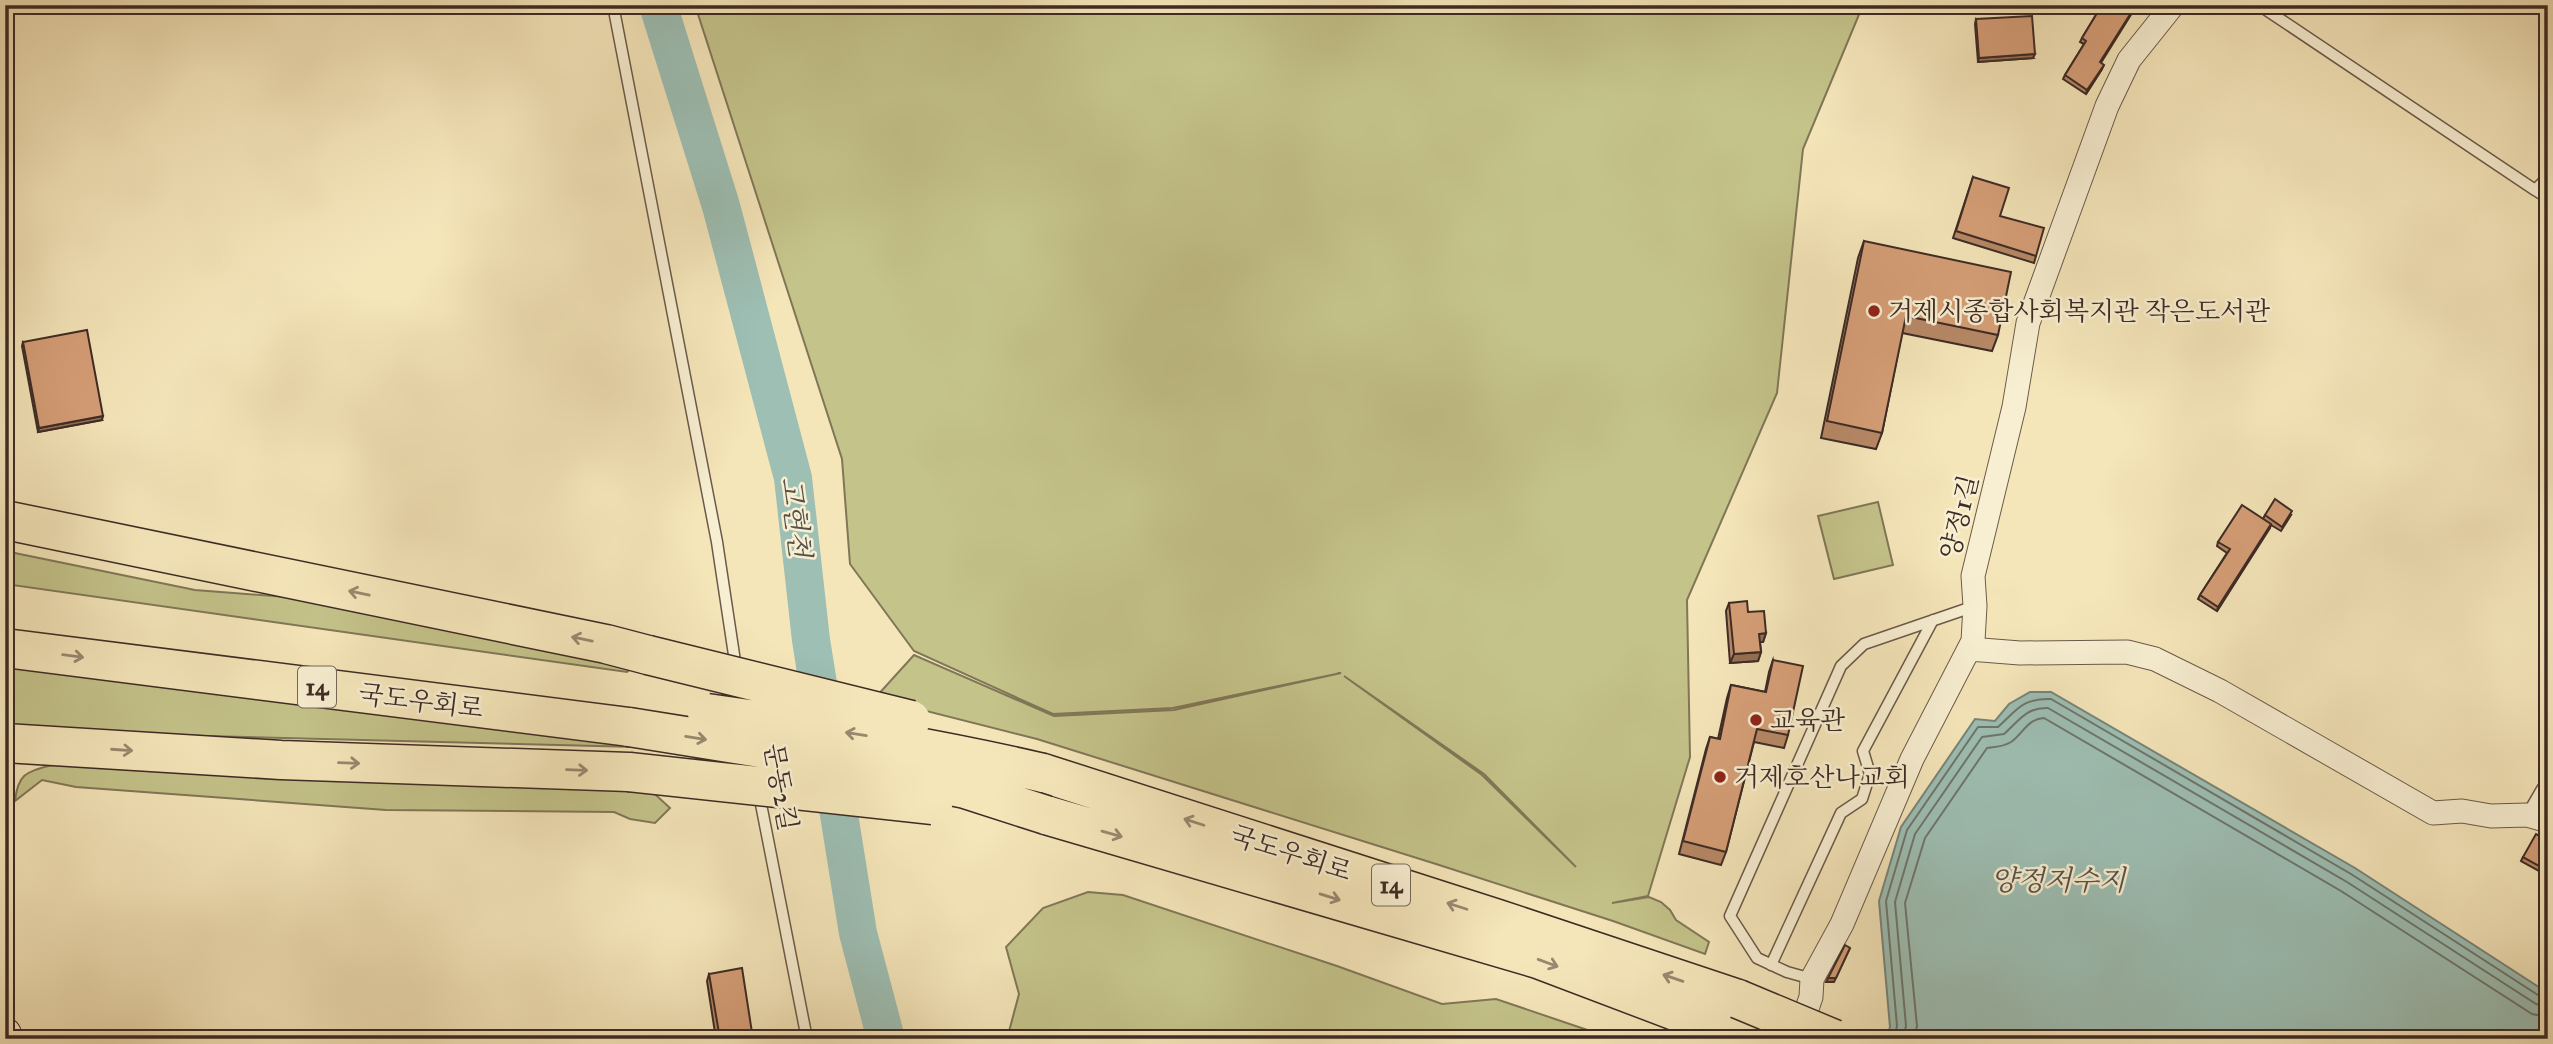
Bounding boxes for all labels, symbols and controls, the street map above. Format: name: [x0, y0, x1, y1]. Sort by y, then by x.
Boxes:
place label: 거제시종합사회복지관 작은도서관: [1888, 295, 2270, 327]
marker: 거제시종합사회복지관 작은도서관: [1866, 303, 1882, 319]
street label: 양정1길: [1933, 472, 1985, 562]
water label: 고현천: [773, 475, 818, 561]
one-way arrow: [348, 585, 371, 599]
one-way arrow: [571, 631, 594, 645]
one-way arrow: [61, 650, 84, 663]
road number: 14: [298, 666, 336, 708]
street label: 국도우회로: [357, 677, 485, 725]
place label: 교육관: [1770, 704, 1845, 736]
marker: 교육관: [1748, 712, 1764, 728]
one-way arrow: [845, 727, 868, 740]
one-way arrow: [684, 732, 707, 745]
street label: 문동2길: [758, 741, 804, 833]
one-way arrow: [111, 744, 134, 757]
one-way arrow: [338, 756, 361, 769]
place label: 거제호산나교회: [1734, 761, 1910, 793]
one-way arrow: [565, 764, 588, 777]
marker: 거제호산나교회: [1712, 769, 1728, 785]
one-way arrow: [1183, 814, 1205, 827]
street label: 국도우회로: [1226, 818, 1356, 888]
one-way arrow: [1101, 828, 1123, 841]
water label: 양정저수지: [1990, 863, 2128, 898]
road number: 14: [1372, 864, 1410, 906]
one-way arrow: [1319, 891, 1341, 904]
one-way arrow: [1447, 899, 1469, 911]
one-way arrow: [1537, 958, 1559, 970]
one-way arrow: [1663, 971, 1685, 983]

